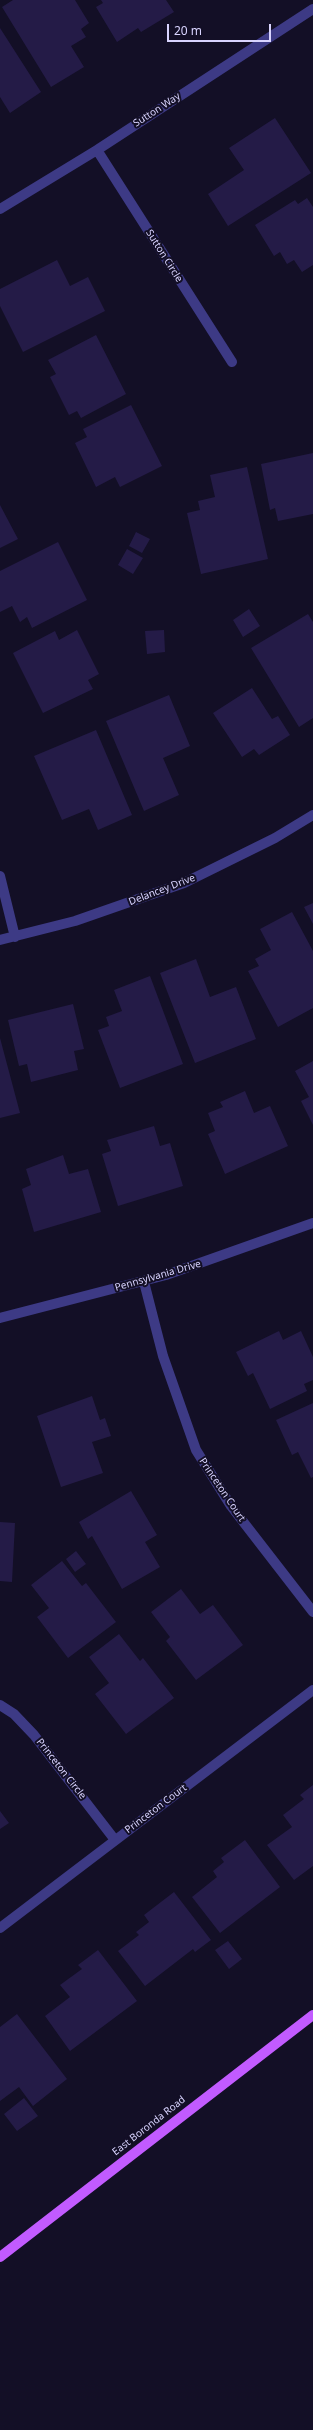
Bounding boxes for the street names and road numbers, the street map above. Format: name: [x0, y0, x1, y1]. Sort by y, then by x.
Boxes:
street label: Sutton Way: [131, 90, 183, 130]
street label: Sutton Circle: [143, 228, 185, 284]
street label: Delancey Drive: [127, 872, 197, 908]
street label: Pennsylvania Drive: [114, 1258, 202, 1294]
street label: Princeton Court: [196, 1456, 248, 1524]
street label: Princeton Circle: [34, 1736, 88, 1802]
street label: Princeton Court: [123, 1782, 189, 1836]
street label: East Boronda Road: [110, 2094, 188, 2158]

